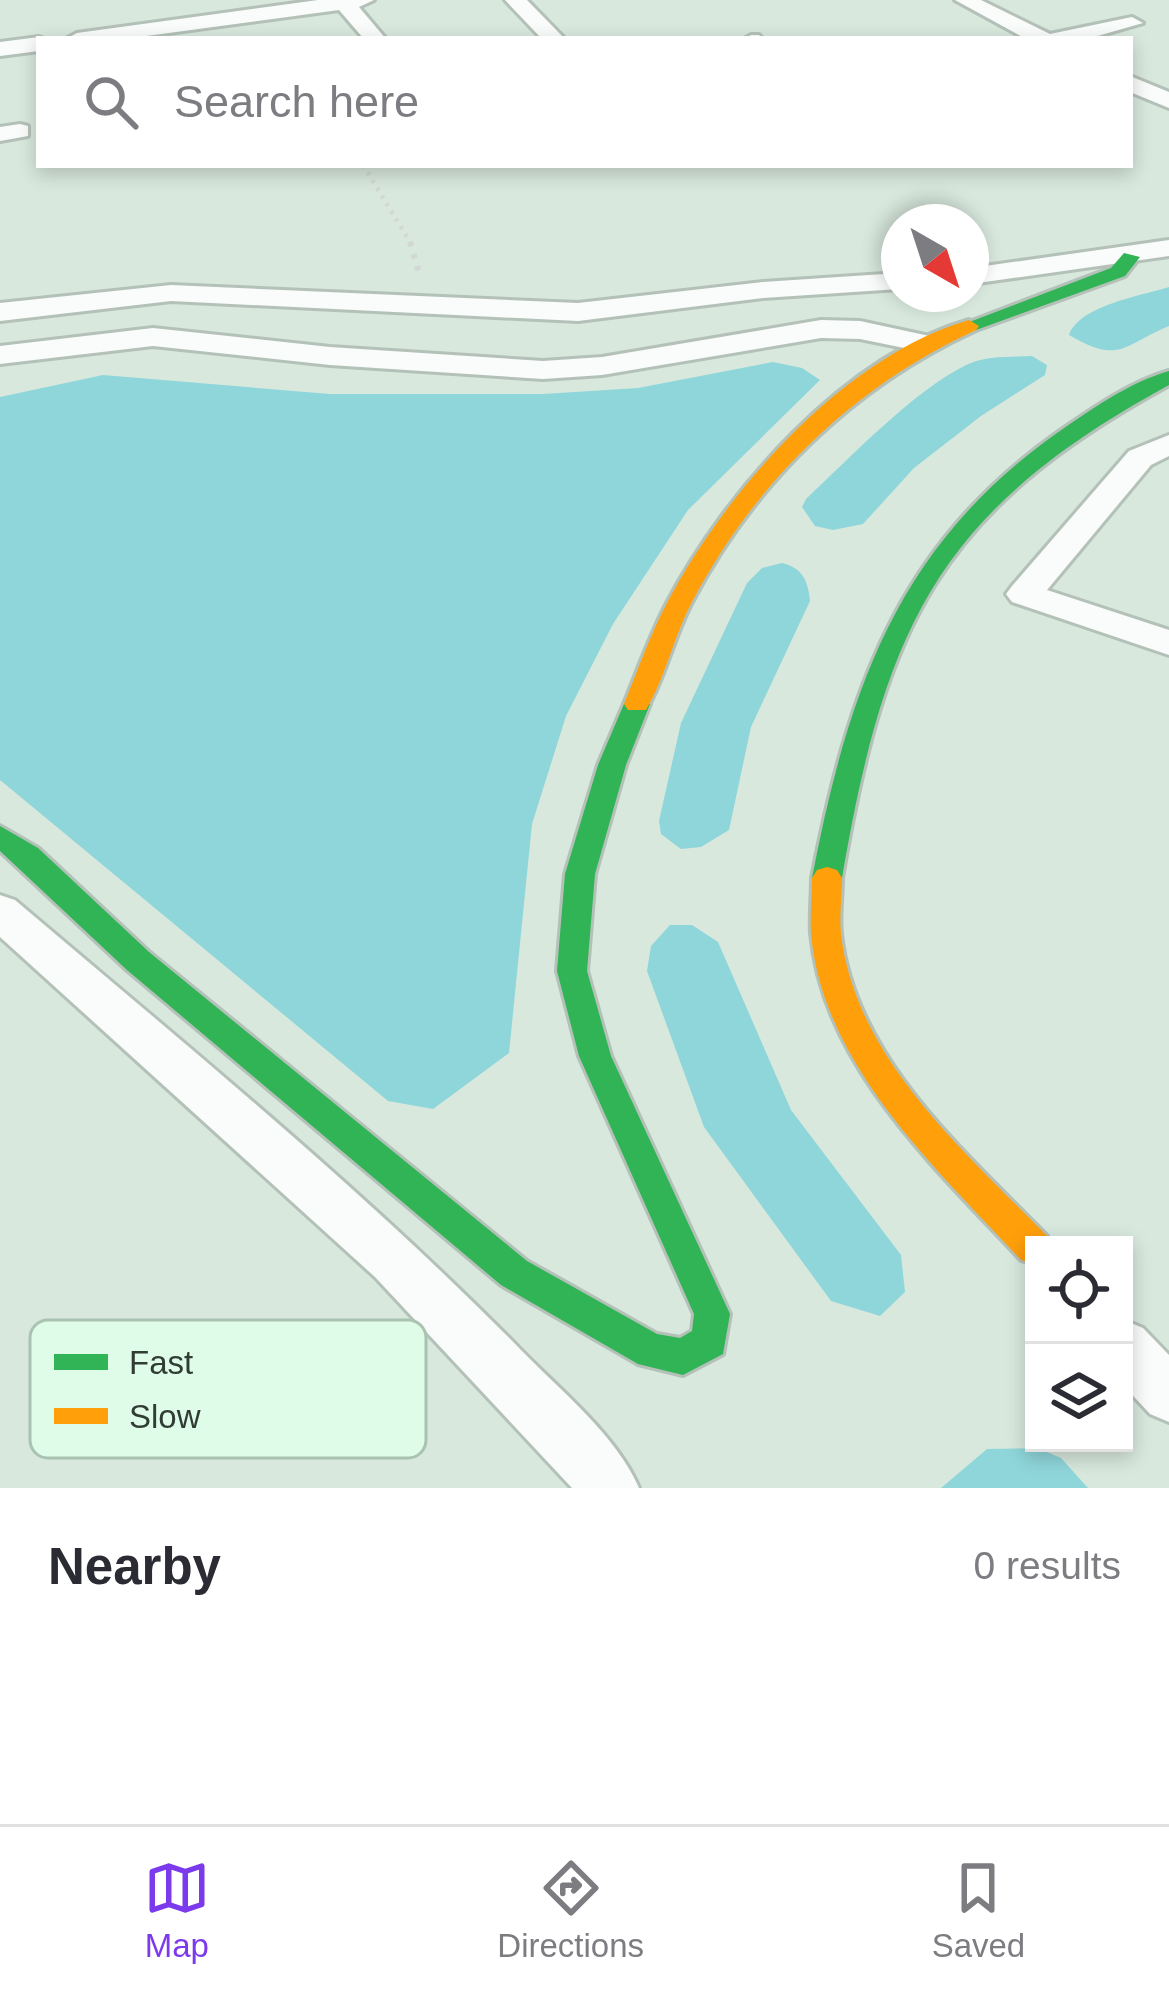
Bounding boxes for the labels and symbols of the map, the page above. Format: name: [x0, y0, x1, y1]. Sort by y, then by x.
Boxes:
north arrow: [881, 204, 989, 312]
legend: [30, 1320, 426, 1458]
text: Fast: [129, 1344, 193, 1381]
text: Slow: [129, 1398, 201, 1435]

